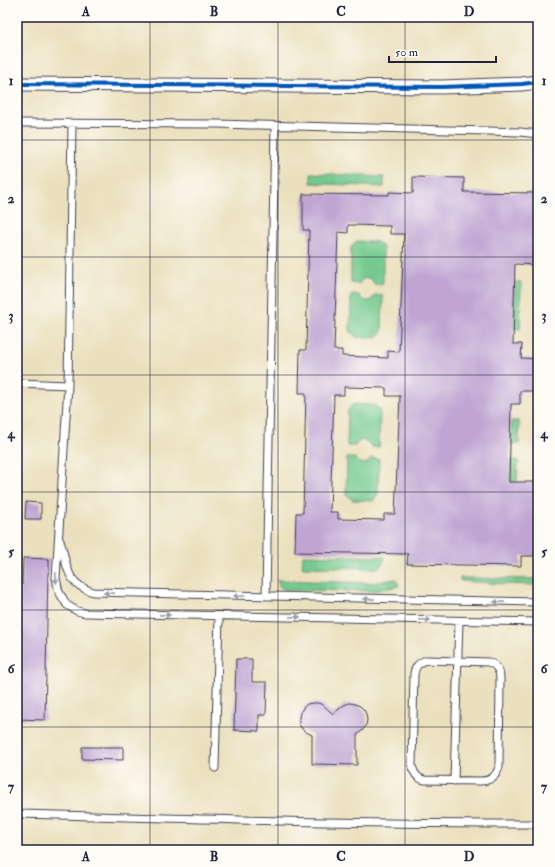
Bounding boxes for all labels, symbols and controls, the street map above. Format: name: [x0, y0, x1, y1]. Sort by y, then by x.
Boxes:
text: A: [81, 4, 91, 20]
text: B: [210, 4, 218, 20]
text: C: [336, 4, 346, 20]
text: D: [464, 4, 475, 20]
scale bar: [389, 38, 496, 64]
text: 50 m: [395, 45, 419, 60]
text: 1: [9, 73, 14, 89]
text: 1: [542, 73, 547, 89]
text: 2: [8, 191, 15, 207]
text: 2: [541, 191, 548, 207]
text: 3: [9, 308, 14, 324]
text: 3: [542, 308, 547, 324]
text: 4: [6, 426, 15, 442]
text: 4: [539, 426, 548, 442]
text: 5: [8, 544, 14, 560]
text: 5: [541, 544, 547, 560]
one-way arrow: [53, 572, 60, 584]
one-way arrow: [103, 590, 115, 597]
one-way arrow: [232, 593, 245, 599]
one-way arrow: [362, 596, 375, 602]
one-way arrow: [493, 598, 505, 605]
one-way arrow: [159, 612, 172, 618]
one-way arrow: [289, 614, 301, 621]
one-way arrow: [419, 617, 432, 623]
text: 6: [8, 661, 16, 677]
text: 6: [541, 661, 549, 677]
text: 7: [8, 779, 15, 795]
text: 7: [541, 779, 548, 795]
text: A: [81, 849, 91, 865]
text: B: [210, 849, 218, 865]
text: C: [336, 849, 346, 865]
text: D: [464, 849, 475, 865]

